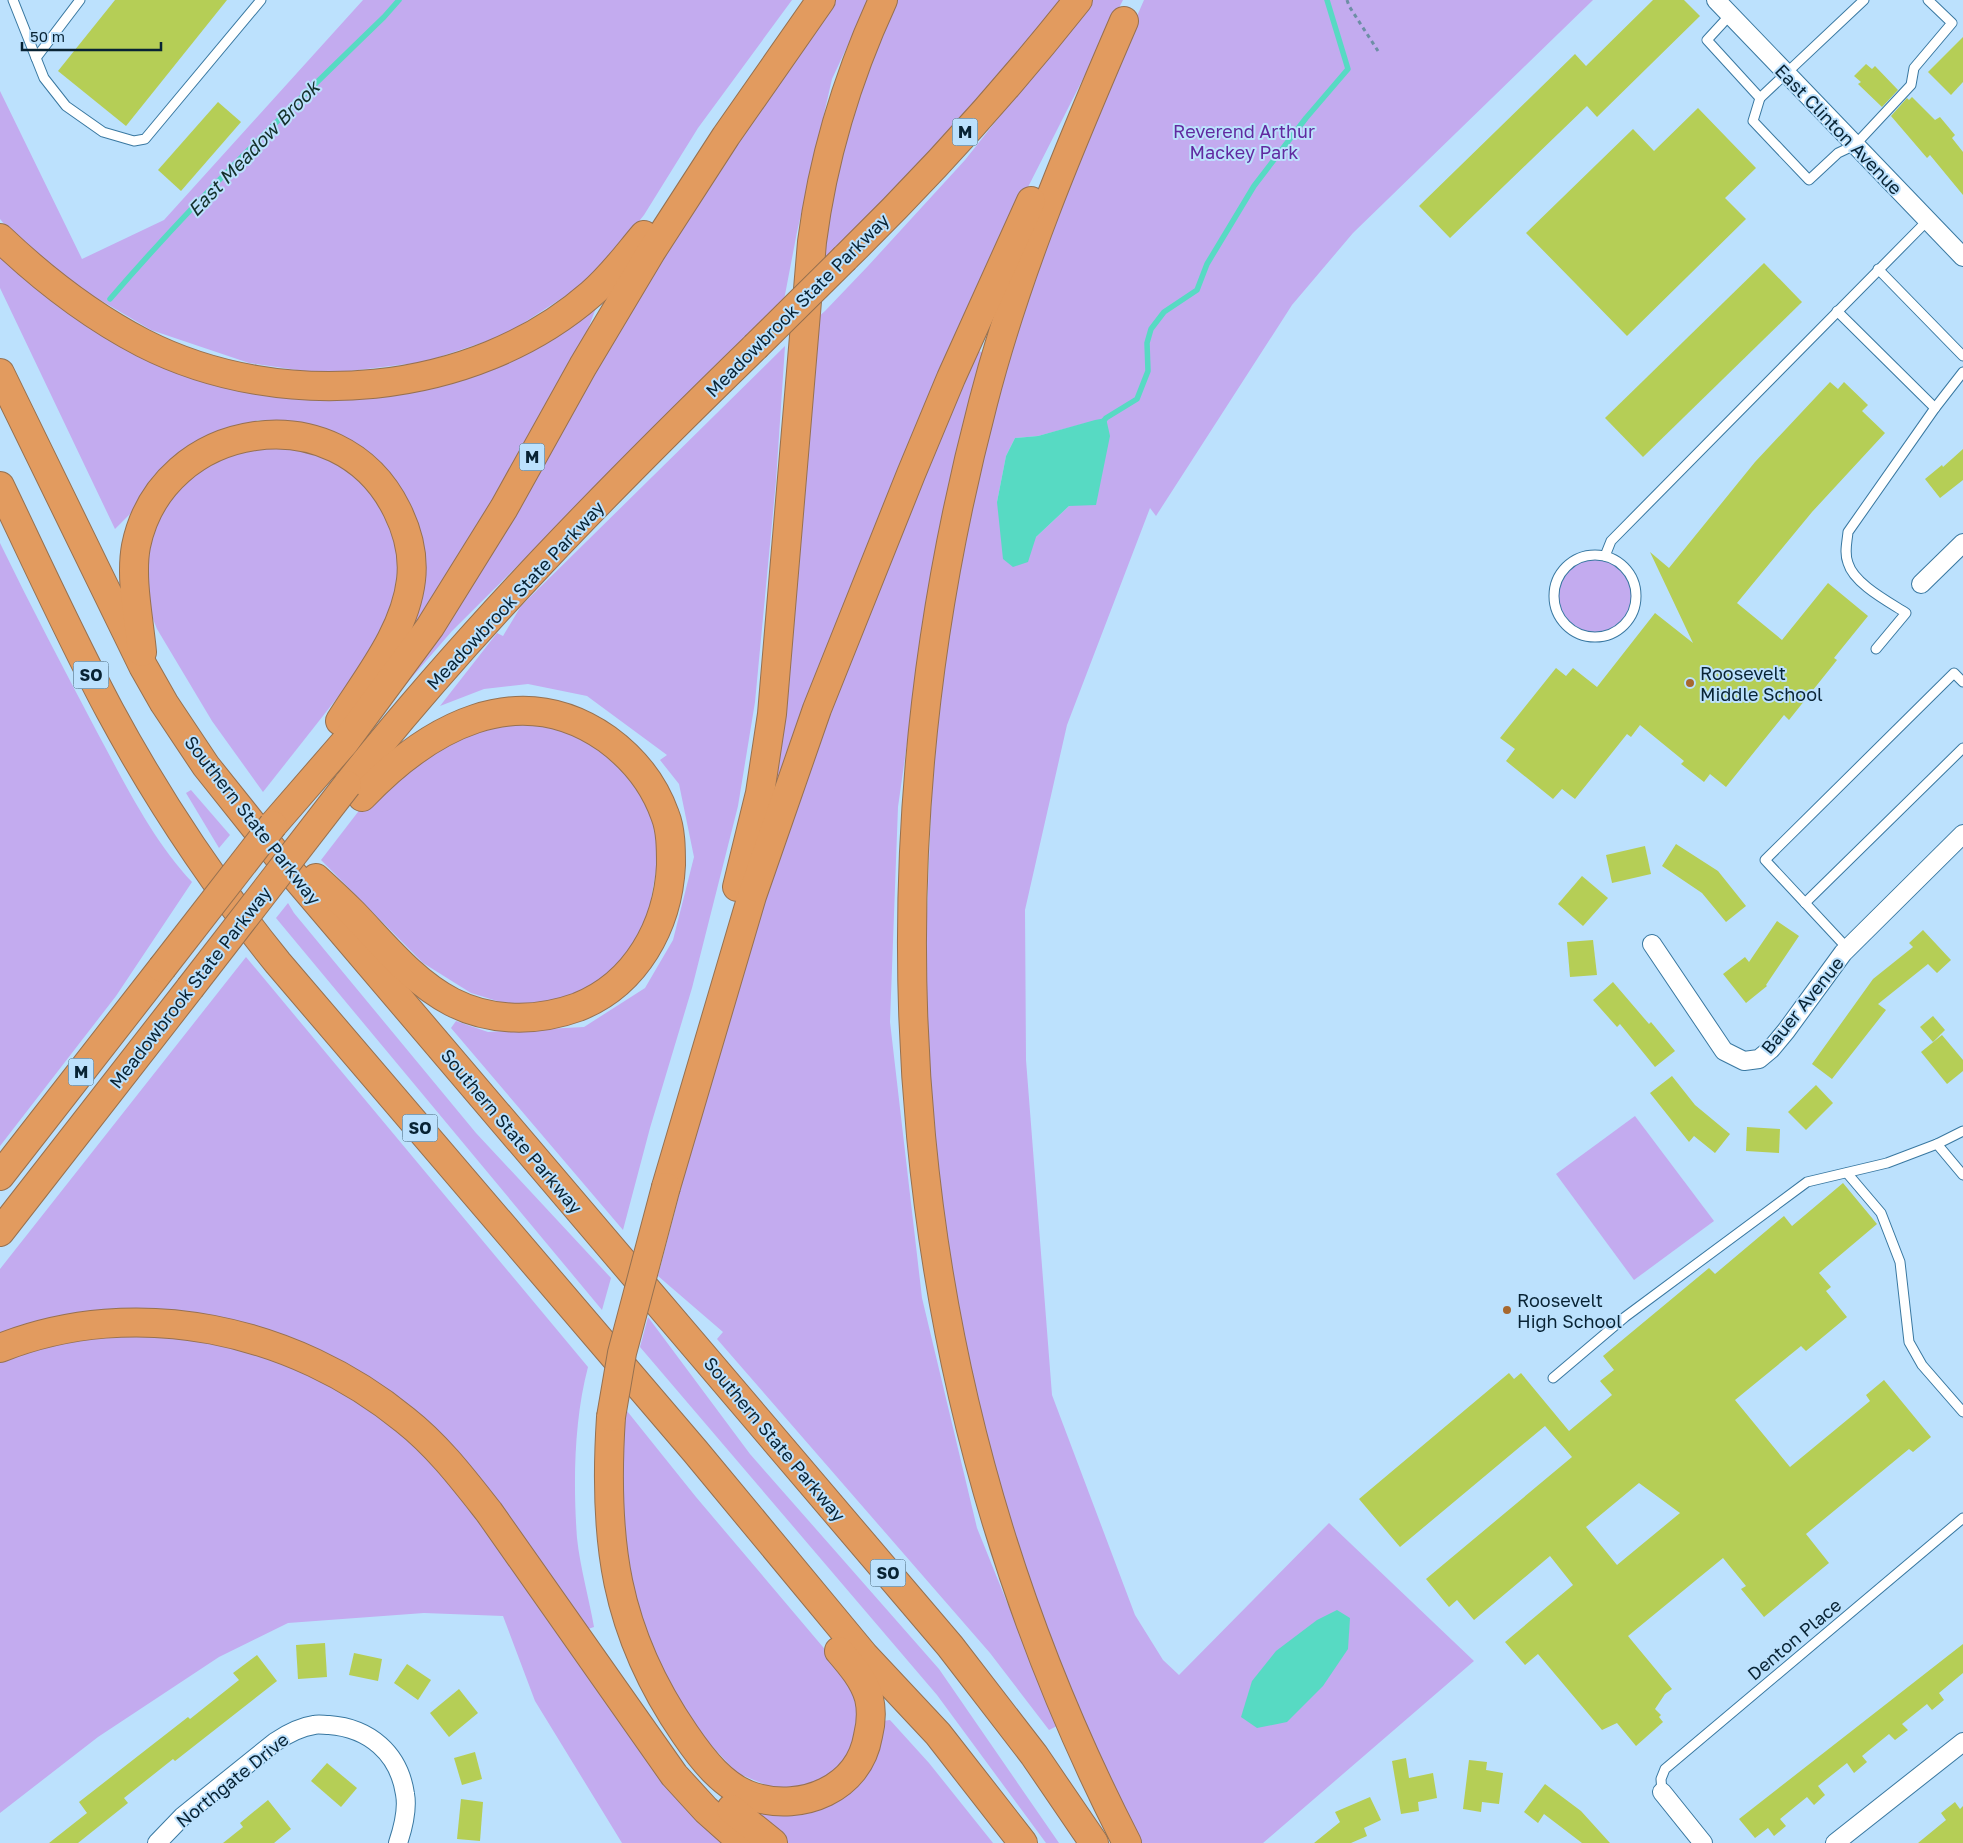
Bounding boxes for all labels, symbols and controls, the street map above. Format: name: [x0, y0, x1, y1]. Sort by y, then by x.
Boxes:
scale bar: [22, 20, 161, 52]
text: 50 m: [30, 27, 65, 45]
street label: East Clinton Avenue: [1771, 59, 1907, 199]
water label: East Meadow Brook: [182, 74, 325, 220]
road number: M: [952, 118, 978, 146]
park label: Reverend Arthur Mackey Park: [1173, 120, 1315, 163]
street label: Meadowbrook State Parkway: [701, 209, 893, 401]
road number: M: [520, 444, 544, 471]
street label: Meadowbrook State Parkway: [422, 496, 608, 694]
road number: SO: [74, 662, 108, 688]
place label: Roosevelt Middle School: [1700, 662, 1823, 705]
marker: Roosevelt Middle School: [1684, 677, 1696, 689]
street label: Southern State Parkway: [180, 731, 326, 909]
street label: Meadowbrook State Parkway: [104, 882, 276, 1092]
street label: Bauer Avenue: [1756, 952, 1848, 1058]
street label: Southern State Parkway: [437, 1044, 587, 1218]
road number: M: [68, 1058, 94, 1086]
road number: SO: [402, 1114, 438, 1142]
place label: Roosevelt High School: [1517, 1289, 1622, 1332]
marker: Roosevelt High School: [1501, 1304, 1513, 1316]
street label: Southern State Parkway: [700, 1352, 850, 1526]
road number: SO: [870, 1560, 906, 1586]
street label: Denton Place: [1743, 1593, 1845, 1685]
street label: Northgate Drive: [171, 1728, 293, 1832]

